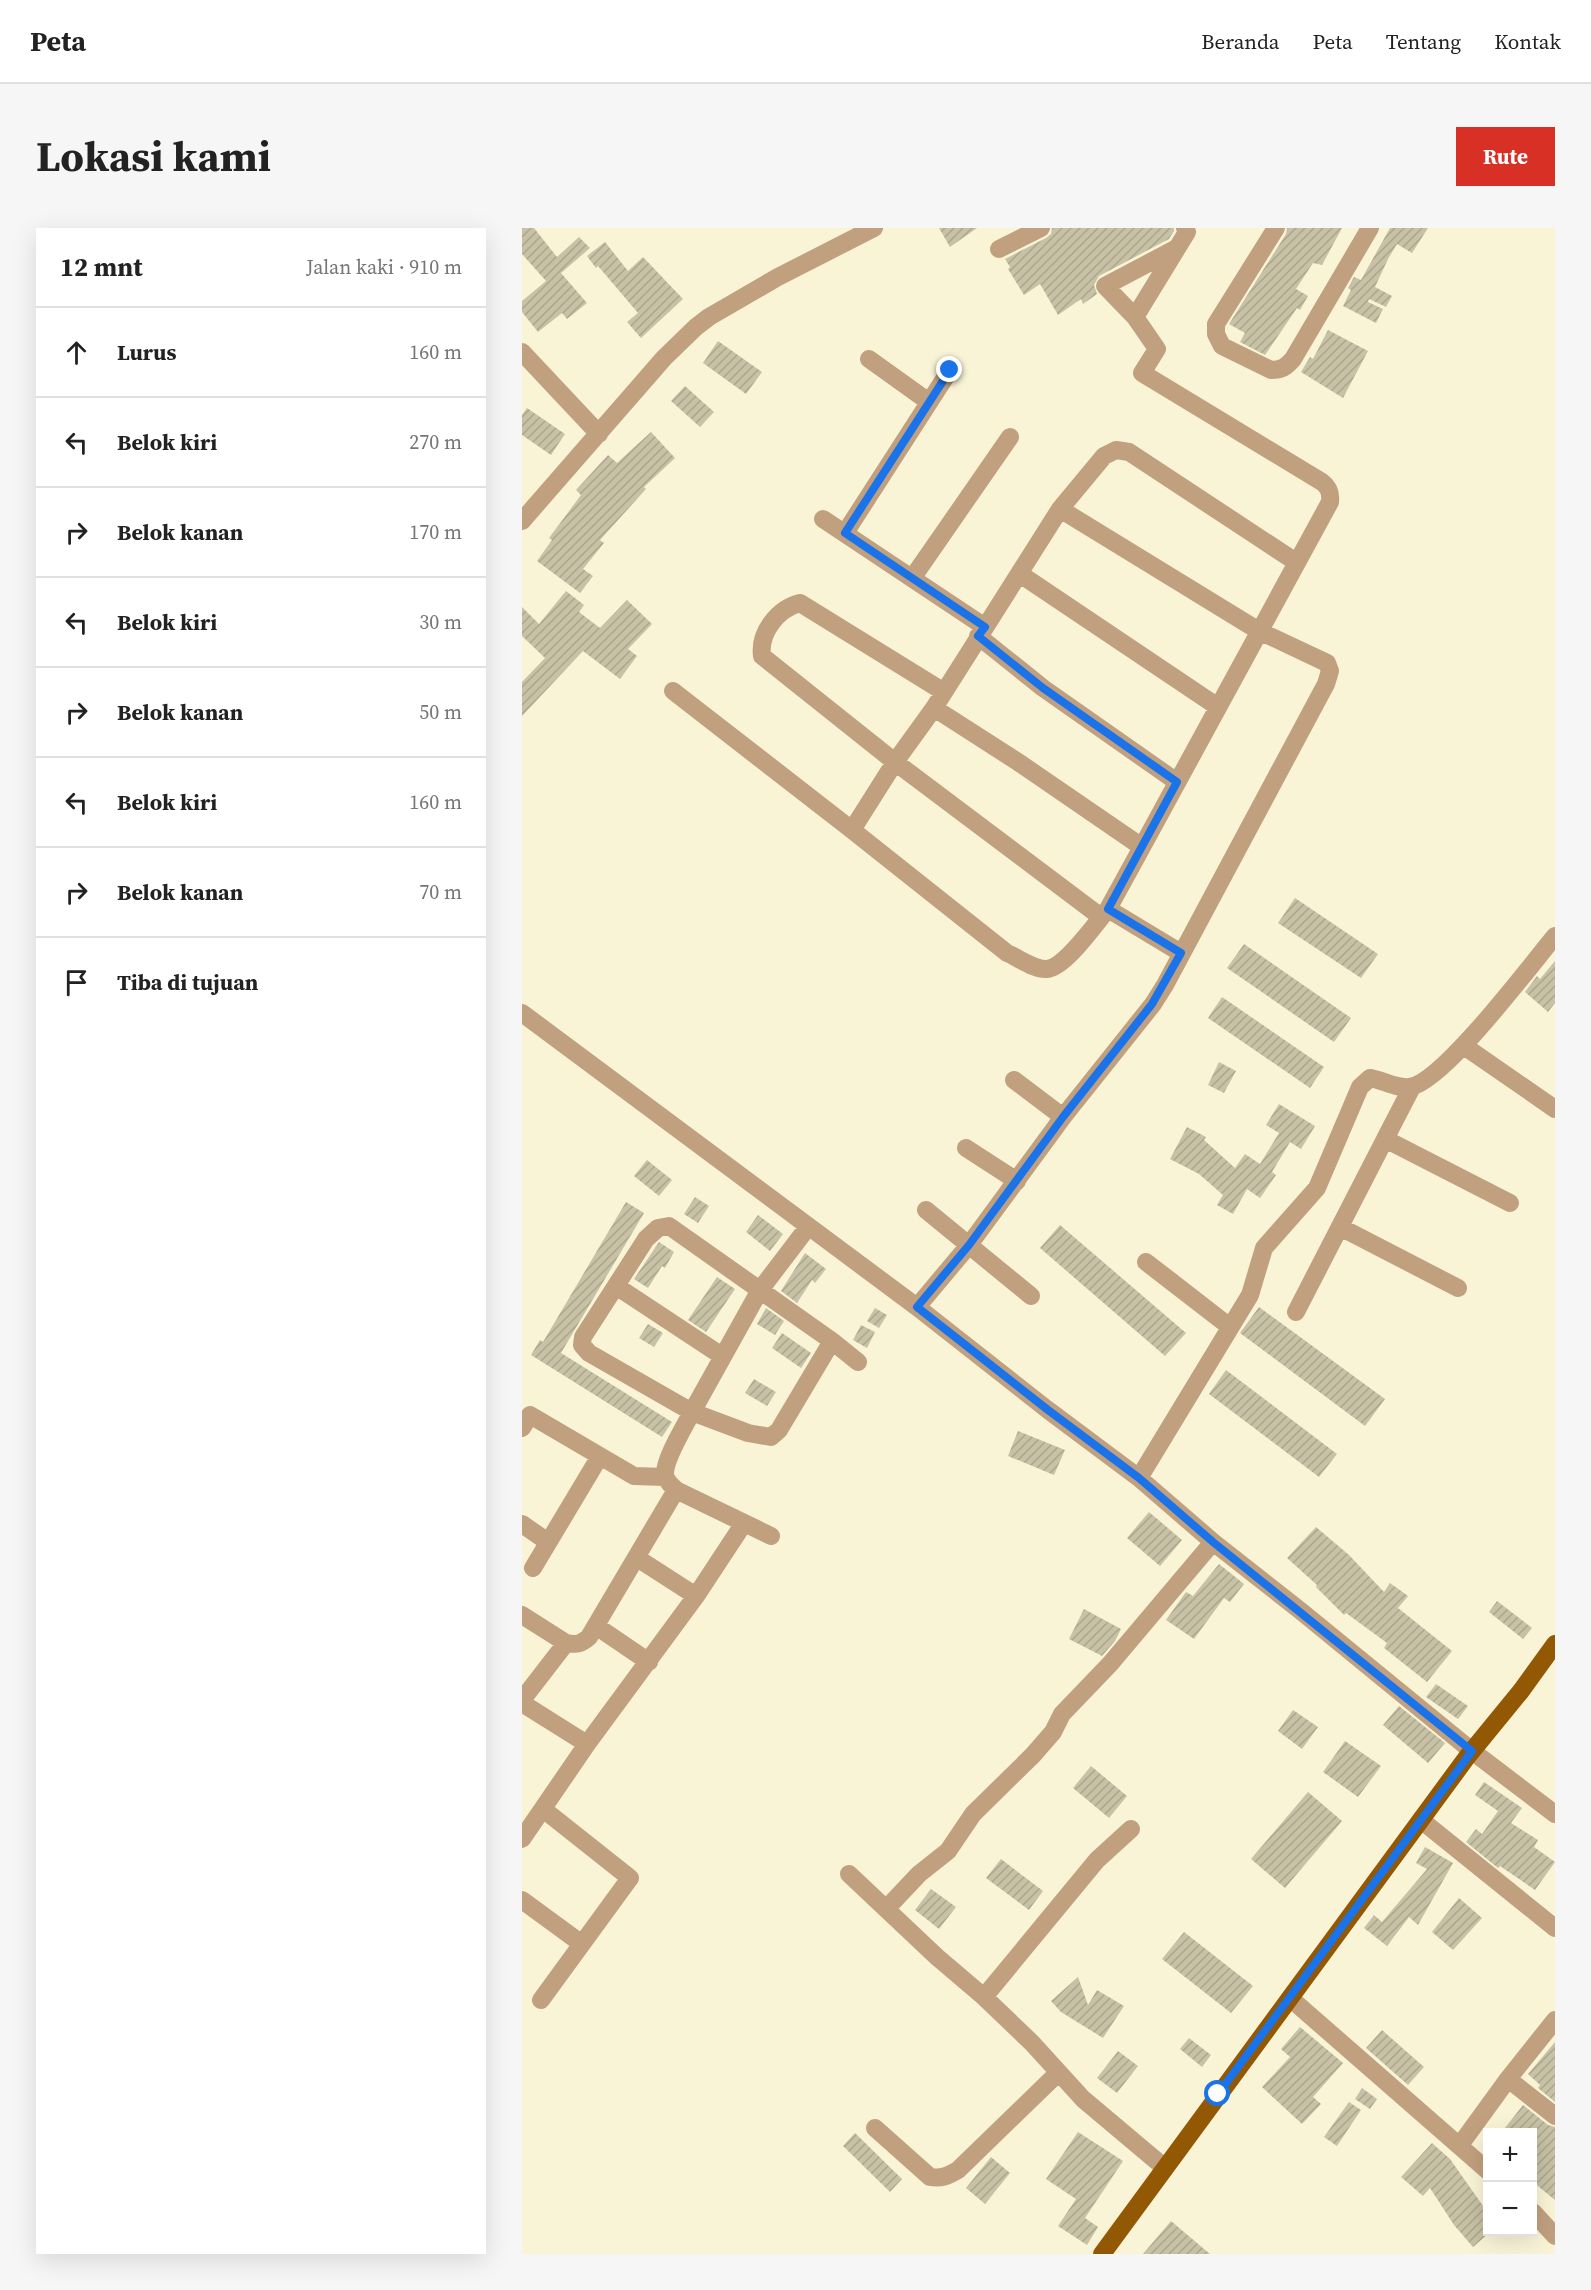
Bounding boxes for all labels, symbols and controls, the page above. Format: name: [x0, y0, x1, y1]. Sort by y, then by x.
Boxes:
text: Peta: [30, 22, 86, 60]
text: Beranda: [1201, 27, 1280, 56]
text: Peta: [1313, 27, 1353, 56]
text: Tentang: [1386, 27, 1461, 56]
text: Kontak: [1494, 27, 1561, 56]
text: Lokasi kami: [36, 127, 271, 185]
button: Rute: [1456, 127, 1555, 186]
text: 12 mnt: [60, 249, 143, 285]
text: Jalan kaki · 910 m: [306, 253, 462, 281]
icon: ahead: [60, 336, 93, 369]
text: Lurus: [117, 337, 176, 367]
text: 160 m: [409, 338, 462, 366]
route end: [936, 356, 962, 382]
icon: left: [60, 426, 93, 459]
text: Belok kiri: [117, 427, 217, 457]
text: 270 m: [409, 428, 462, 456]
icon: right: [60, 516, 93, 549]
text: Belok kanan: [117, 517, 243, 547]
text: 170 m: [409, 518, 462, 546]
icon: left: [60, 606, 93, 639]
text: Belok kiri: [117, 607, 217, 637]
text: 30 m: [419, 608, 462, 636]
icon: right: [60, 696, 93, 729]
text: Belok kanan: [117, 697, 243, 727]
text: 50 m: [419, 698, 462, 726]
icon: left: [60, 786, 93, 819]
text: Belok kiri: [117, 787, 217, 817]
text: 160 m: [409, 788, 462, 816]
icon: right: [60, 876, 93, 909]
text: Belok kanan: [117, 877, 243, 907]
text: 70 m: [419, 878, 462, 906]
icon: arrive: [60, 966, 93, 999]
text: Tiba di tujuan: [117, 967, 258, 997]
route start: [1204, 2080, 1230, 2106]
map controls: [1483, 2128, 1537, 2236]
button: +: [1483, 2128, 1537, 2182]
button: −: [1483, 2182, 1537, 2236]

